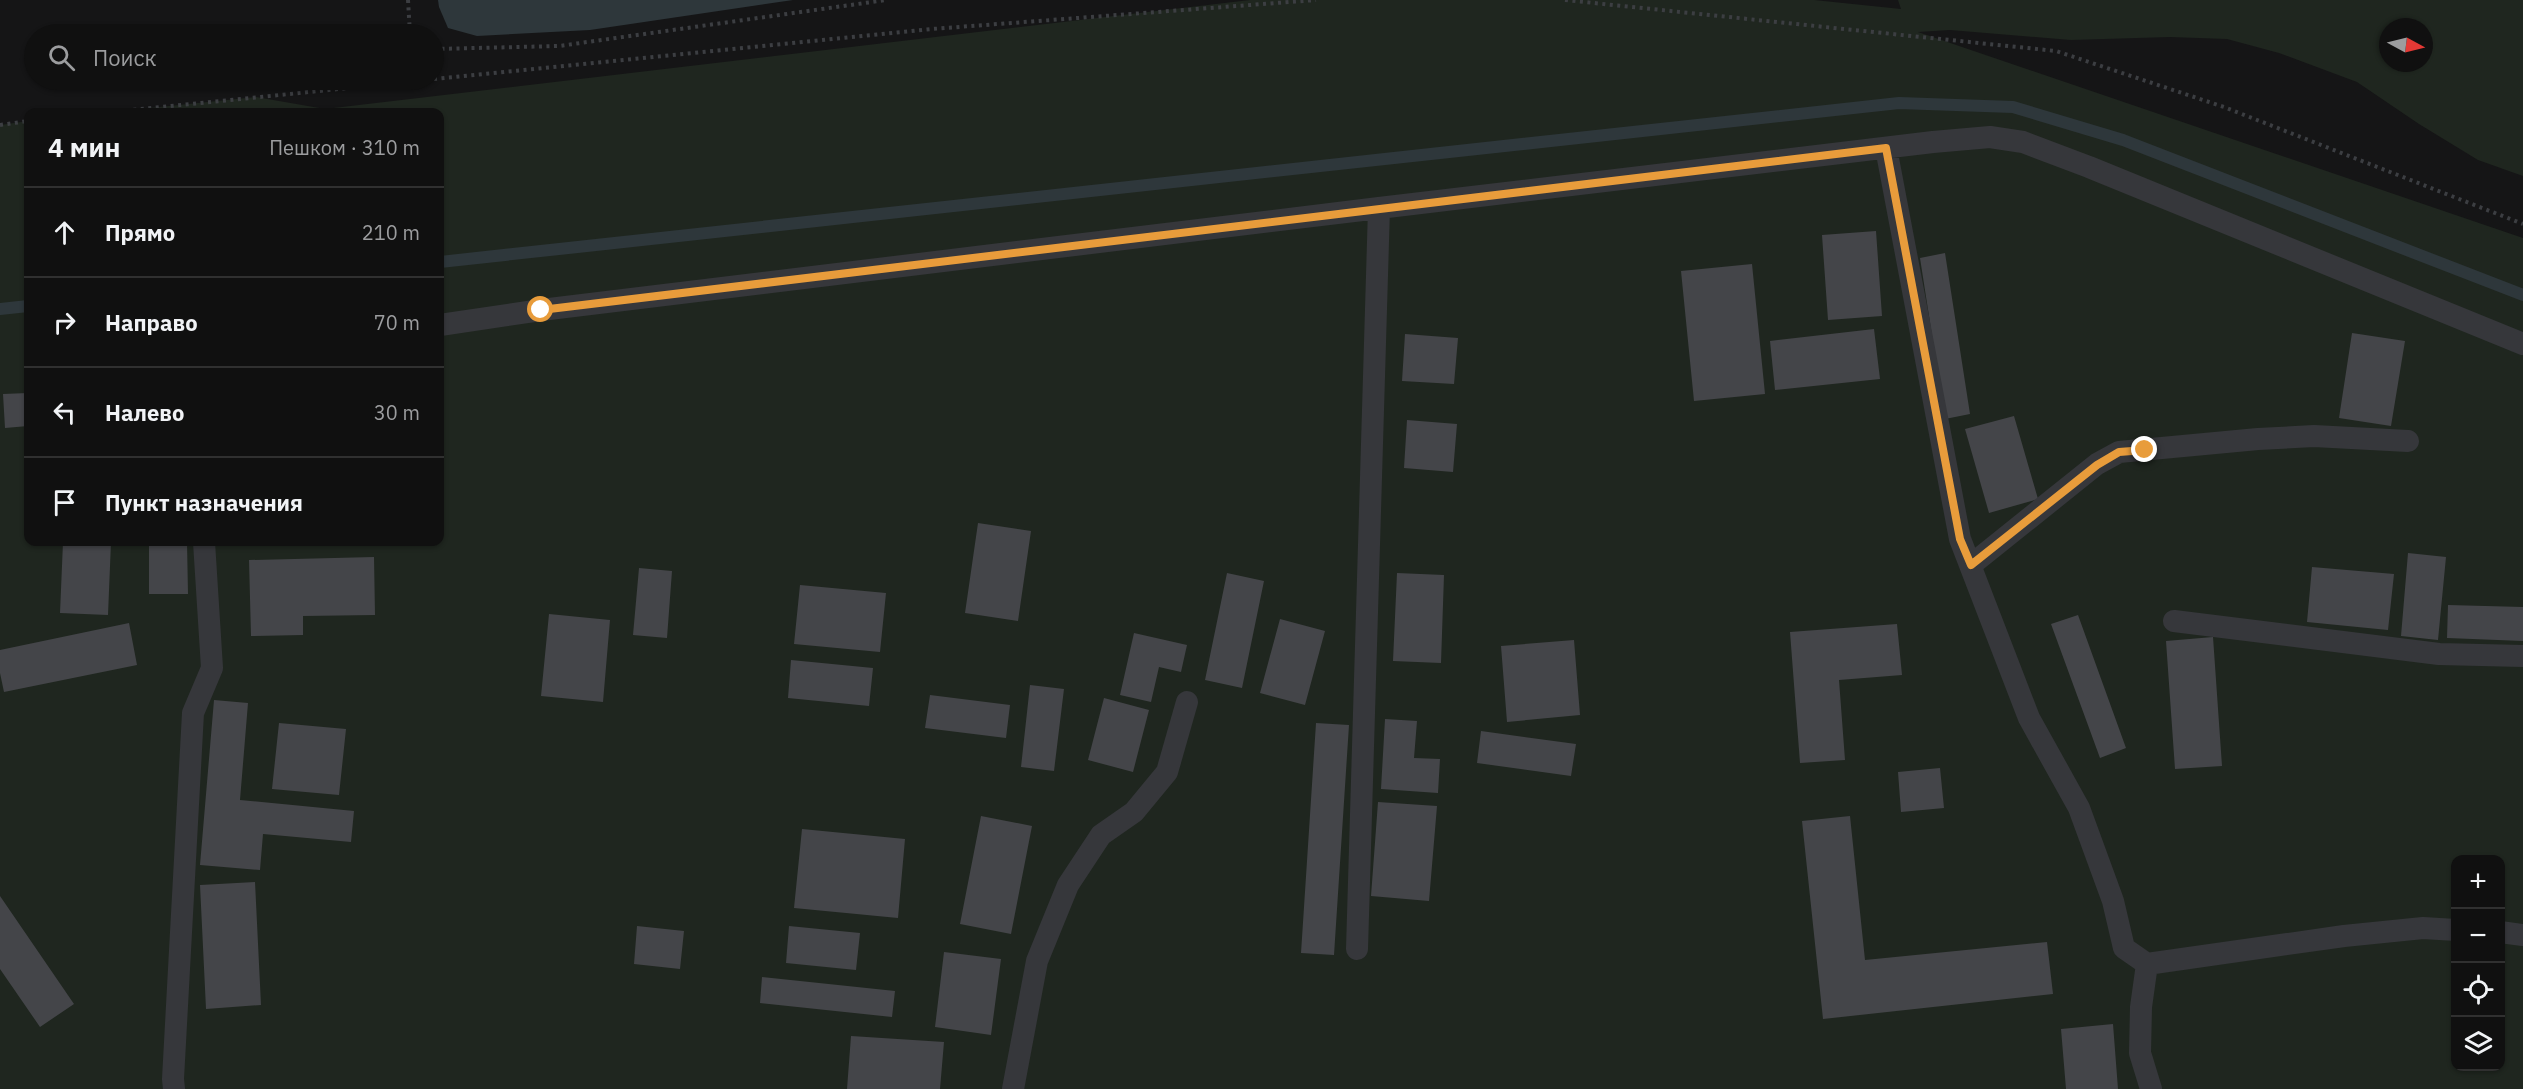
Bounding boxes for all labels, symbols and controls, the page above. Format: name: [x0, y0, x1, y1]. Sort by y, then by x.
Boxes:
north arrow: [2379, 18, 2433, 72]
search box: [24, 24, 444, 90]
icon: search: [45, 41, 78, 74]
text: Поиск: [93, 43, 157, 72]
text: 4 мин: [48, 130, 120, 164]
text: Пешком · 310 m: [269, 134, 420, 161]
icon: ahead: [48, 216, 81, 249]
text: Прямо: [105, 218, 175, 247]
text: 210 m: [362, 219, 420, 246]
route start: [527, 296, 553, 322]
icon: right: [48, 306, 81, 339]
text: Направо: [105, 308, 198, 337]
text: 70 m: [374, 309, 420, 336]
icon: left: [48, 396, 81, 429]
text: Налево: [105, 398, 184, 427]
text: 30 m: [374, 399, 420, 426]
route end: [2131, 436, 2157, 462]
icon: arrive: [48, 486, 81, 519]
text: Пункт назначения: [105, 488, 303, 517]
map controls: [2451, 855, 2505, 1071]
button: +: [2451, 855, 2505, 909]
button: −: [2451, 909, 2505, 963]
button: locate: [2451, 963, 2505, 1017]
button: layers: [2451, 1017, 2505, 1071]

